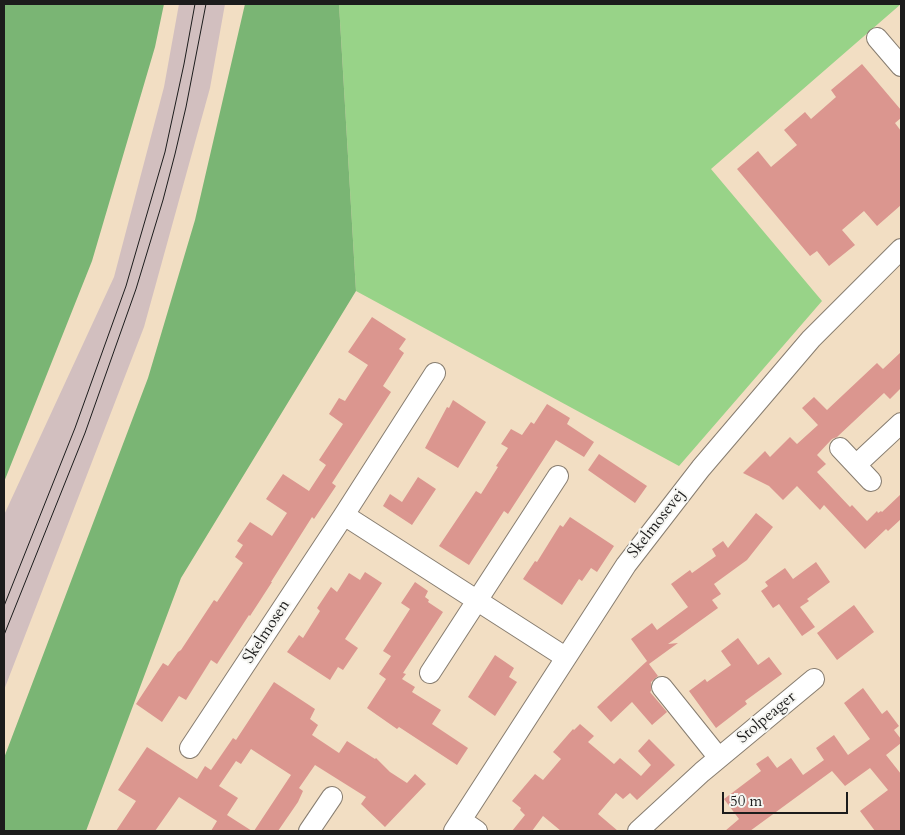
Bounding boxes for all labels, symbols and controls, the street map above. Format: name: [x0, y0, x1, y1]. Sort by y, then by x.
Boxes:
street label: Skelmosevej: [624, 486, 690, 562]
street label: Skelmosen: [239, 597, 295, 667]
street label: Stolpeager: [734, 688, 800, 748]
scale bar: [725, 782, 851, 814]
text: 50 m: [730, 791, 762, 811]

